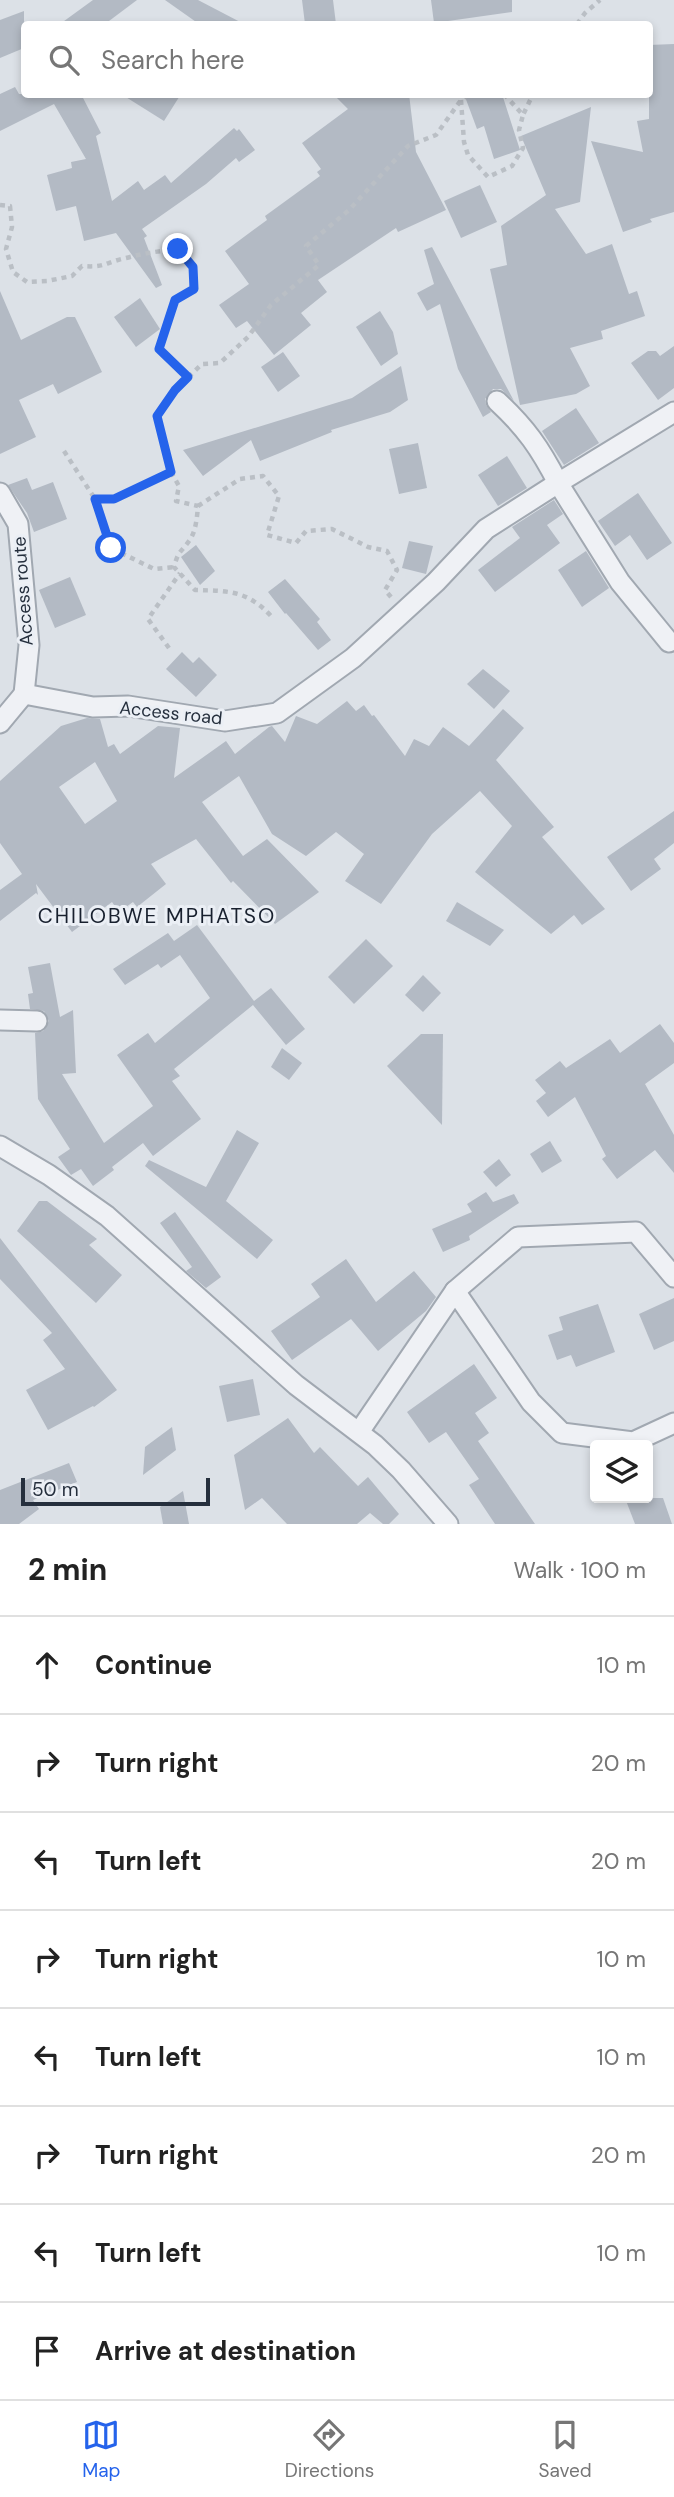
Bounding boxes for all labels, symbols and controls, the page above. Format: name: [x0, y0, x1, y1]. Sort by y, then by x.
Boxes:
search box: [21, 21, 653, 98]
icon: search: [45, 41, 83, 79]
text: Search here: [101, 43, 244, 77]
route end: [162, 233, 193, 264]
route start: [95, 532, 126, 563]
street label: Access route: [7, 536, 39, 646]
street label: Access road: [118, 696, 224, 730]
district label: CHILOBWE MPHATSO: [38, 902, 276, 930]
map controls: [590, 1440, 653, 1503]
button: layers: [590, 1440, 653, 1503]
scale bar: [21, 1475, 210, 1507]
text: 50 m: [32, 1477, 79, 1502]
text: 2 min: [28, 1550, 107, 1589]
text: Walk · 100 m: [514, 1555, 646, 1585]
icon: ahead: [28, 1646, 66, 1684]
text: Continue: [95, 1648, 212, 1682]
text: 10 m: [596, 1650, 646, 1680]
icon: right: [28, 1744, 66, 1782]
text: Turn right: [95, 1746, 219, 1780]
text: 20 m: [591, 1748, 646, 1778]
icon: left: [28, 1842, 66, 1880]
text: Turn left: [95, 1844, 202, 1878]
text: 20 m: [591, 1846, 646, 1876]
icon: right: [28, 1940, 66, 1978]
text: Turn right: [95, 1942, 219, 1976]
text: 10 m: [596, 1944, 646, 1974]
icon: left: [28, 2038, 66, 2076]
text: Turn left: [95, 2040, 202, 2074]
text: 10 m: [596, 2042, 646, 2072]
icon: right: [28, 2136, 66, 2174]
text: Turn right: [95, 2138, 219, 2172]
text: 20 m: [591, 2140, 646, 2170]
icon: left: [28, 2234, 66, 2272]
text: Turn left: [95, 2236, 202, 2270]
text: 10 m: [596, 2238, 646, 2268]
icon: arrive: [28, 2332, 66, 2370]
text: Arrive at destination: [95, 2334, 356, 2368]
tab: Map: [82, 2416, 120, 2483]
tab: Directions: [285, 2416, 374, 2483]
tab: Saved: [539, 2416, 592, 2483]

